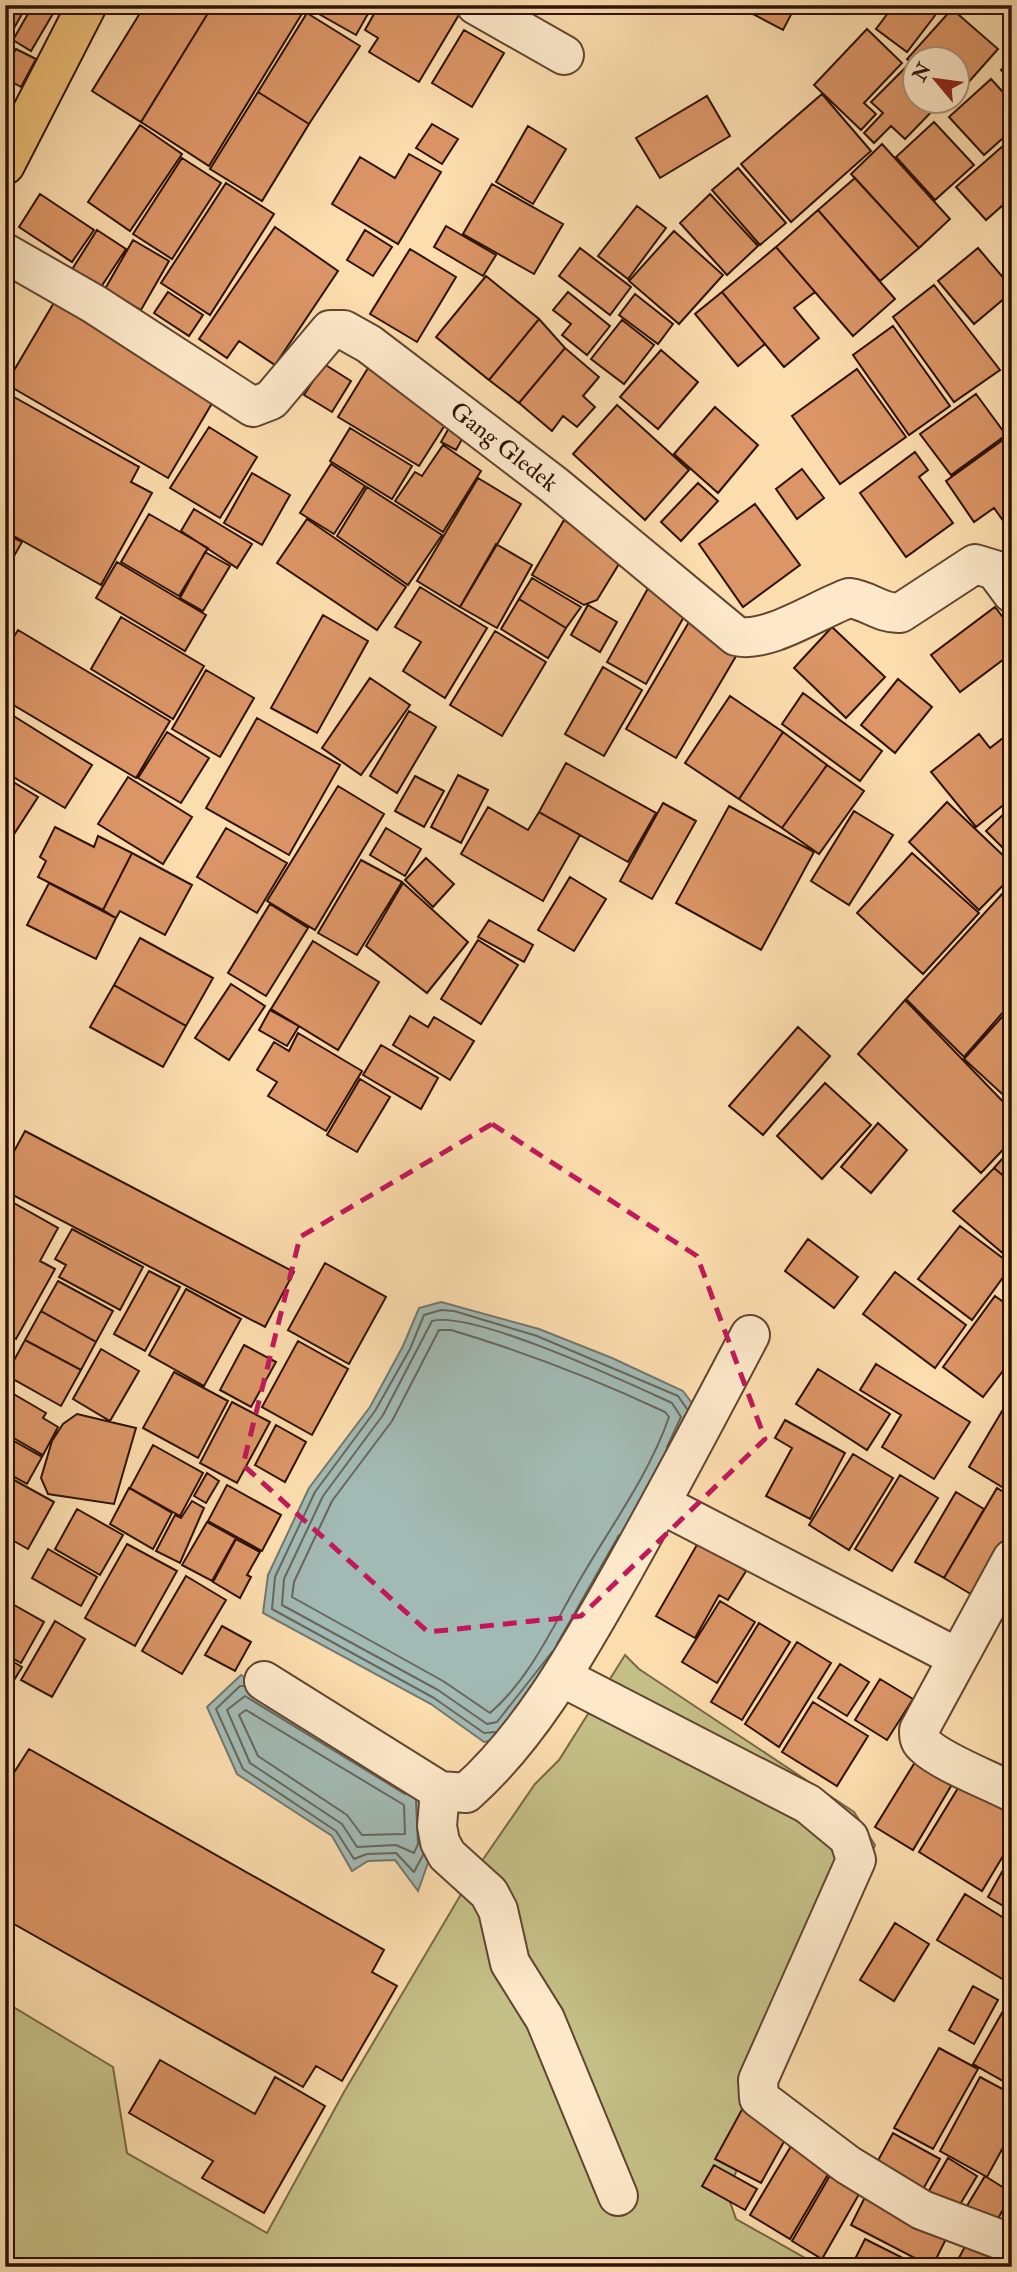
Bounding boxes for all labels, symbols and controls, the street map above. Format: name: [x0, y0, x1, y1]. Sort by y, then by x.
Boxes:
north arrow: [902, 46, 972, 116]
text: N: [907, 58, 937, 86]
street label: Gang Gledek: [444, 395, 565, 499]

